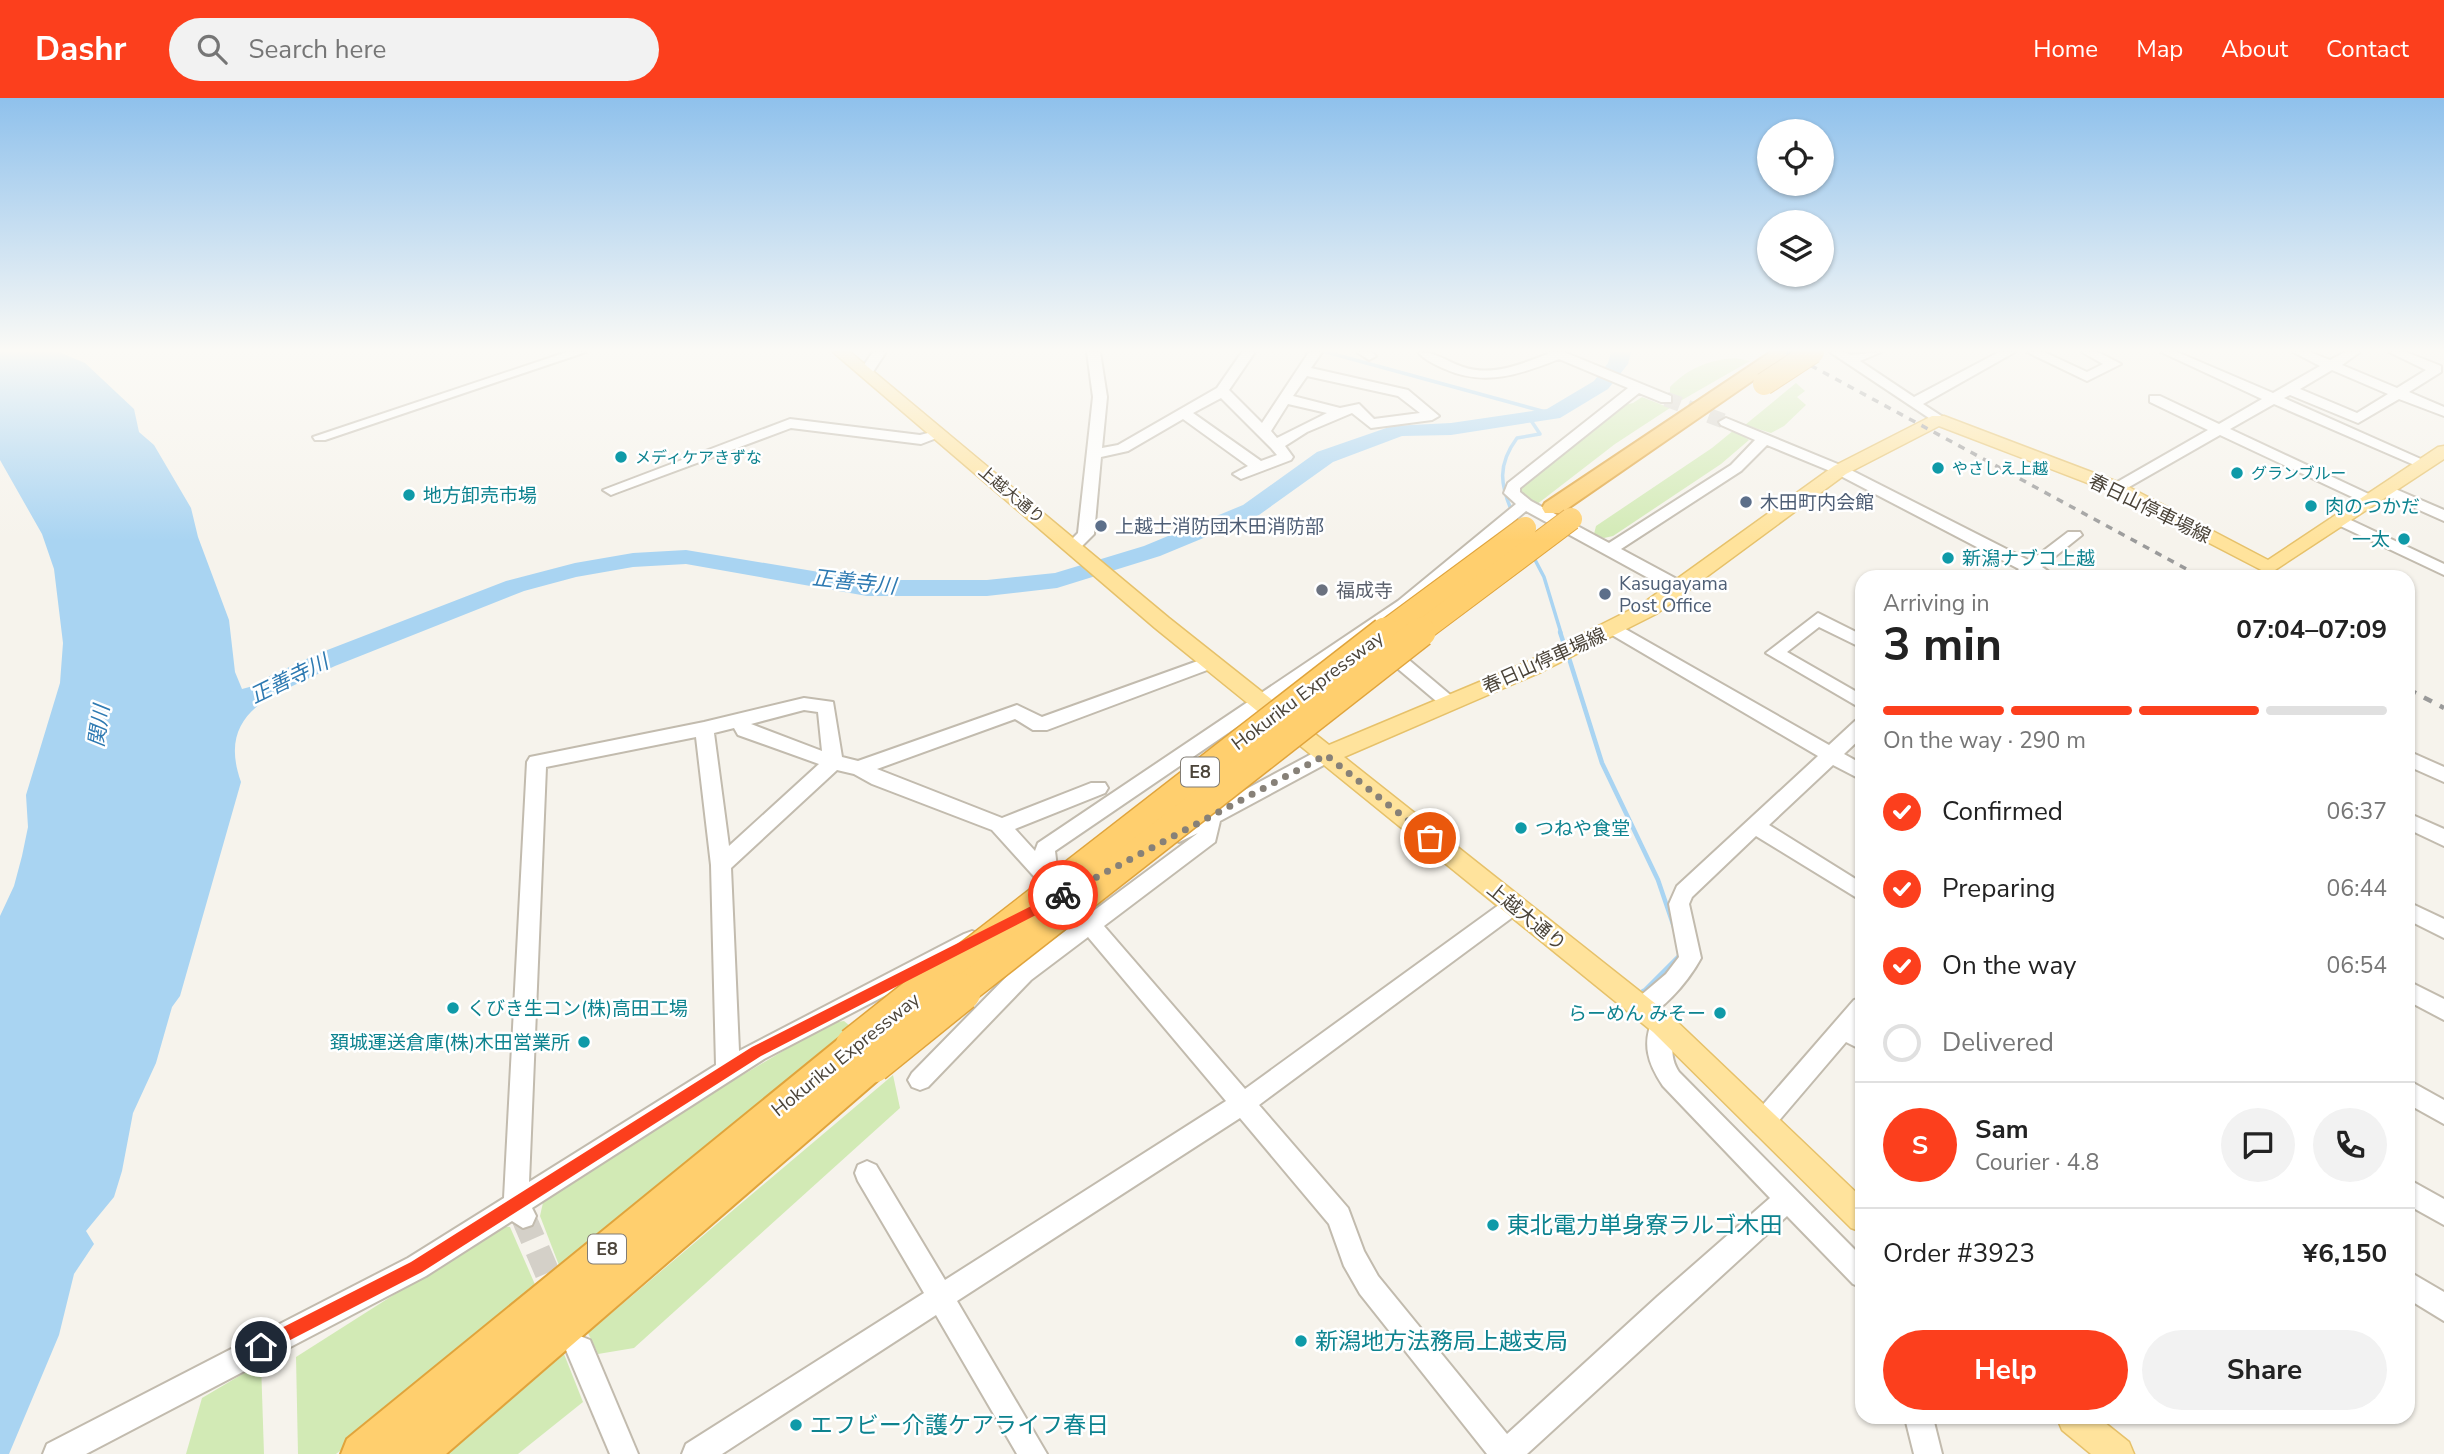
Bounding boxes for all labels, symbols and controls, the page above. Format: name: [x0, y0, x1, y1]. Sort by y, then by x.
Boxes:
search box: [169, 18, 659, 81]
text: Dashr: [35, 27, 127, 72]
icon: search: [193, 30, 231, 68]
text: Search here: [249, 32, 386, 67]
text: Home: [2033, 33, 2098, 65]
text: Map: [2136, 33, 2183, 65]
text: About: [2221, 33, 2288, 65]
text: Contact: [2326, 33, 2409, 65]
map controls: [1757, 119, 1834, 287]
button: locate: [1757, 119, 1834, 196]
button: layers: [1757, 210, 1834, 287]
place label: メディケアきずな: [635, 447, 762, 469]
marker: メディケアきずな: [613, 449, 629, 465]
place label: やさしえ上越: [1952, 458, 2048, 480]
marker: やさしえ上越: [1930, 460, 1946, 476]
street label: 上越大通り: [974, 461, 1049, 529]
place label: グランブルー: [2251, 463, 2347, 485]
marker: グランブルー: [2229, 465, 2245, 481]
street label: 春日山停車場線: [2084, 468, 2215, 550]
place label: 地方卸売市場: [423, 483, 537, 509]
marker: 地方卸売市場: [401, 487, 417, 503]
place label: 木田町内会館: [1760, 490, 1874, 516]
marker: 木田町内会館: [1738, 494, 1754, 510]
place label: 肉のつかだ: [2325, 494, 2420, 520]
marker: 肉のつかだ: [2303, 498, 2319, 514]
place label: 上越士消防団木田消防部: [1115, 514, 1324, 540]
marker: 上越士消防団木田消防部: [1093, 518, 1109, 534]
place label: 一太: [2352, 527, 2390, 553]
marker: 一太: [2396, 531, 2412, 547]
place label: 新潟ナブコ上越: [1962, 546, 2095, 572]
marker: 新潟ナブコ上越: [1940, 550, 1956, 566]
water label: 正善寺川: [811, 564, 899, 601]
place label: Kasugayama Post Office: [1619, 571, 1728, 619]
place label: 福成寺: [1336, 578, 1393, 604]
marker: 福成寺: [1314, 582, 1330, 598]
marker: Kasugayama Post Office: [1597, 586, 1613, 602]
text: Arriving in: [1883, 588, 1990, 619]
text: 07:04–07:09: [2236, 612, 2387, 647]
text: 3 min: [1883, 613, 2002, 676]
street label: 春日山停車場線: [1478, 622, 1610, 700]
street label: Hokuriku Expressway: [1226, 625, 1389, 757]
water label: 正善寺川: [245, 647, 335, 710]
water label: 関川: [82, 701, 116, 749]
text: On the way · 290 m: [1883, 725, 2086, 756]
road number: E8: [1181, 758, 1219, 786]
icon: check: [1883, 793, 1921, 831]
text: Confirmed: [1942, 794, 2063, 829]
text: 06:37: [2327, 796, 2387, 827]
pin: [1400, 808, 1460, 868]
place label: つねや食堂: [1535, 816, 1630, 842]
icon: bag: [1411, 819, 1449, 857]
marker: つねや食堂: [1513, 820, 1529, 836]
courier: [1028, 860, 1098, 930]
icon: check: [1883, 870, 1921, 908]
text: Preparing: [1942, 871, 2055, 906]
text: 06:44: [2327, 873, 2387, 904]
icon: bike: [1044, 876, 1082, 914]
street label: 上越大通り: [1481, 877, 1571, 957]
icon: check: [1883, 947, 1921, 985]
text: On the way: [1942, 948, 2076, 983]
text: 06:54: [2327, 950, 2387, 981]
street label: Hokuriku Expressway: [766, 987, 925, 1123]
place label: くびき生コン(株)高田工場: [467, 996, 688, 1022]
marker: くびき生コン(株)高田工場: [445, 1000, 461, 1016]
place label: らーめん みそー: [1568, 1001, 1706, 1027]
marker: らーめん みそー: [1712, 1005, 1728, 1021]
text: Delivered: [1942, 1025, 2054, 1060]
place label: 頚城運送倉庫(株)木田営業所: [330, 1030, 570, 1056]
marker: 頚城運送倉庫(株)木田営業所: [576, 1034, 592, 1050]
button: chat: [2221, 1108, 2295, 1182]
button: phone: [2313, 1108, 2387, 1182]
text: Sam: [1975, 1112, 2028, 1147]
text: S: [1912, 1128, 1928, 1163]
text: Courier · 4.8: [1975, 1147, 2099, 1178]
place label: 東北電力単身寮ラルゴ木田: [1507, 1210, 1783, 1241]
marker: 東北電力単身寮ラルゴ木田: [1485, 1217, 1501, 1233]
road number: E8: [588, 1234, 626, 1264]
text: Order #3923: [1883, 1236, 2035, 1271]
text: ¥6,150: [2303, 1236, 2387, 1271]
pin: [231, 1317, 291, 1377]
place label: 新潟地方法務局上越支局: [1315, 1326, 1568, 1357]
icon: home: [242, 1328, 280, 1366]
button: Help: [1883, 1330, 2128, 1410]
button: Share: [2142, 1330, 2387, 1410]
marker: 新潟地方法務局上越支局: [1293, 1333, 1309, 1349]
place label: エフビー介護ケアライフ春日: [810, 1410, 1109, 1441]
marker: エフビー介護ケアライフ春日: [788, 1417, 804, 1433]

